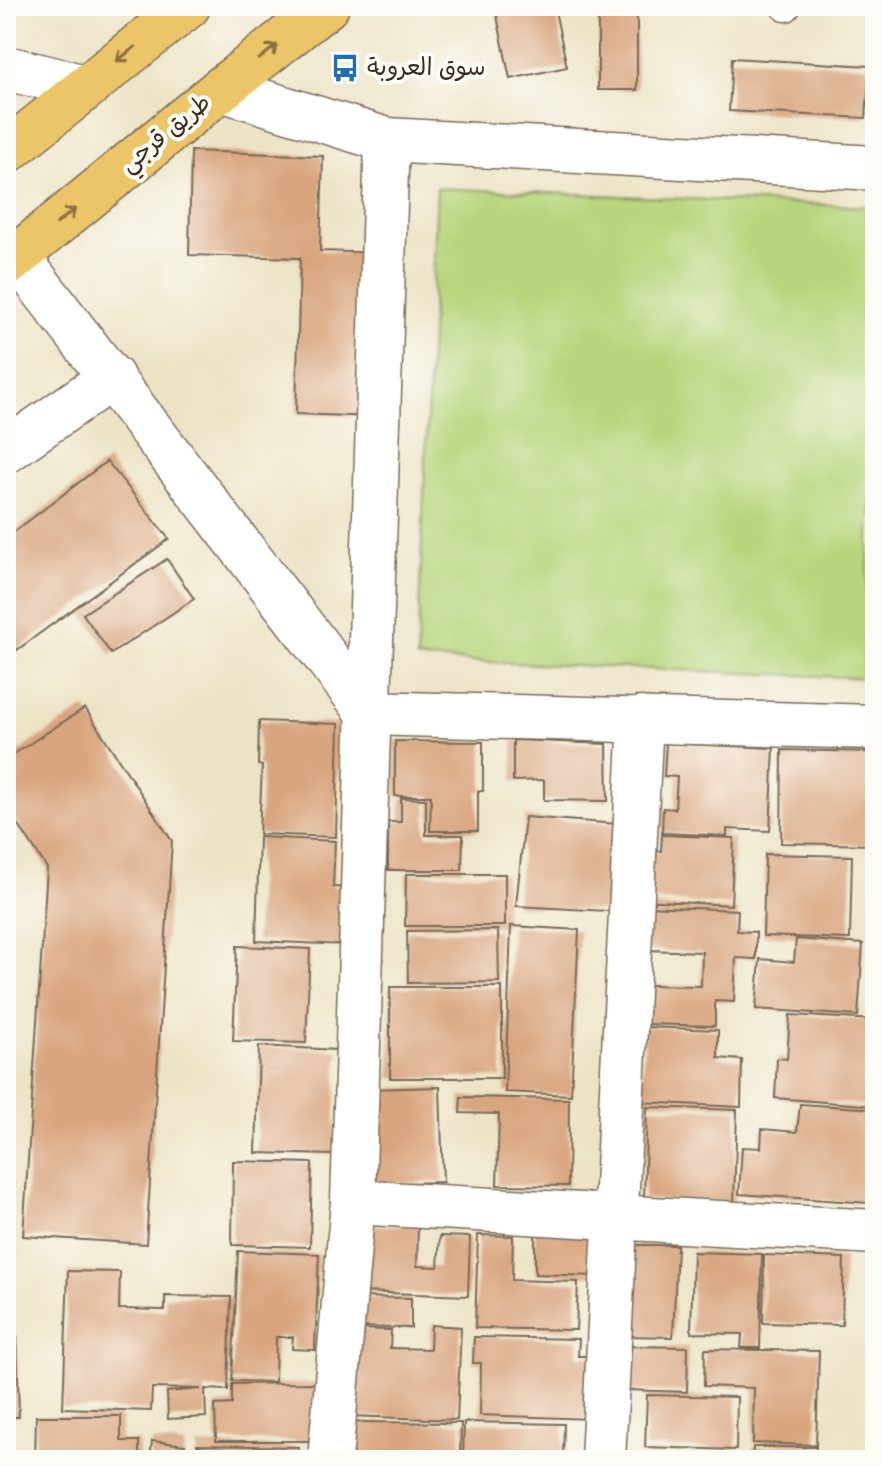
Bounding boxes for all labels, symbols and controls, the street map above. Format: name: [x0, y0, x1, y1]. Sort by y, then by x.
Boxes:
one-way arrow: [257, 43, 278, 61]
one-way arrow: [116, 46, 137, 63]
bus stop icon: سوق العروبة: [330, 53, 360, 83]
place label: سوق العروبة: [367, 53, 486, 84]
street label: طريق قرجي: [114, 88, 220, 183]
one-way arrow: [56, 207, 76, 225]

